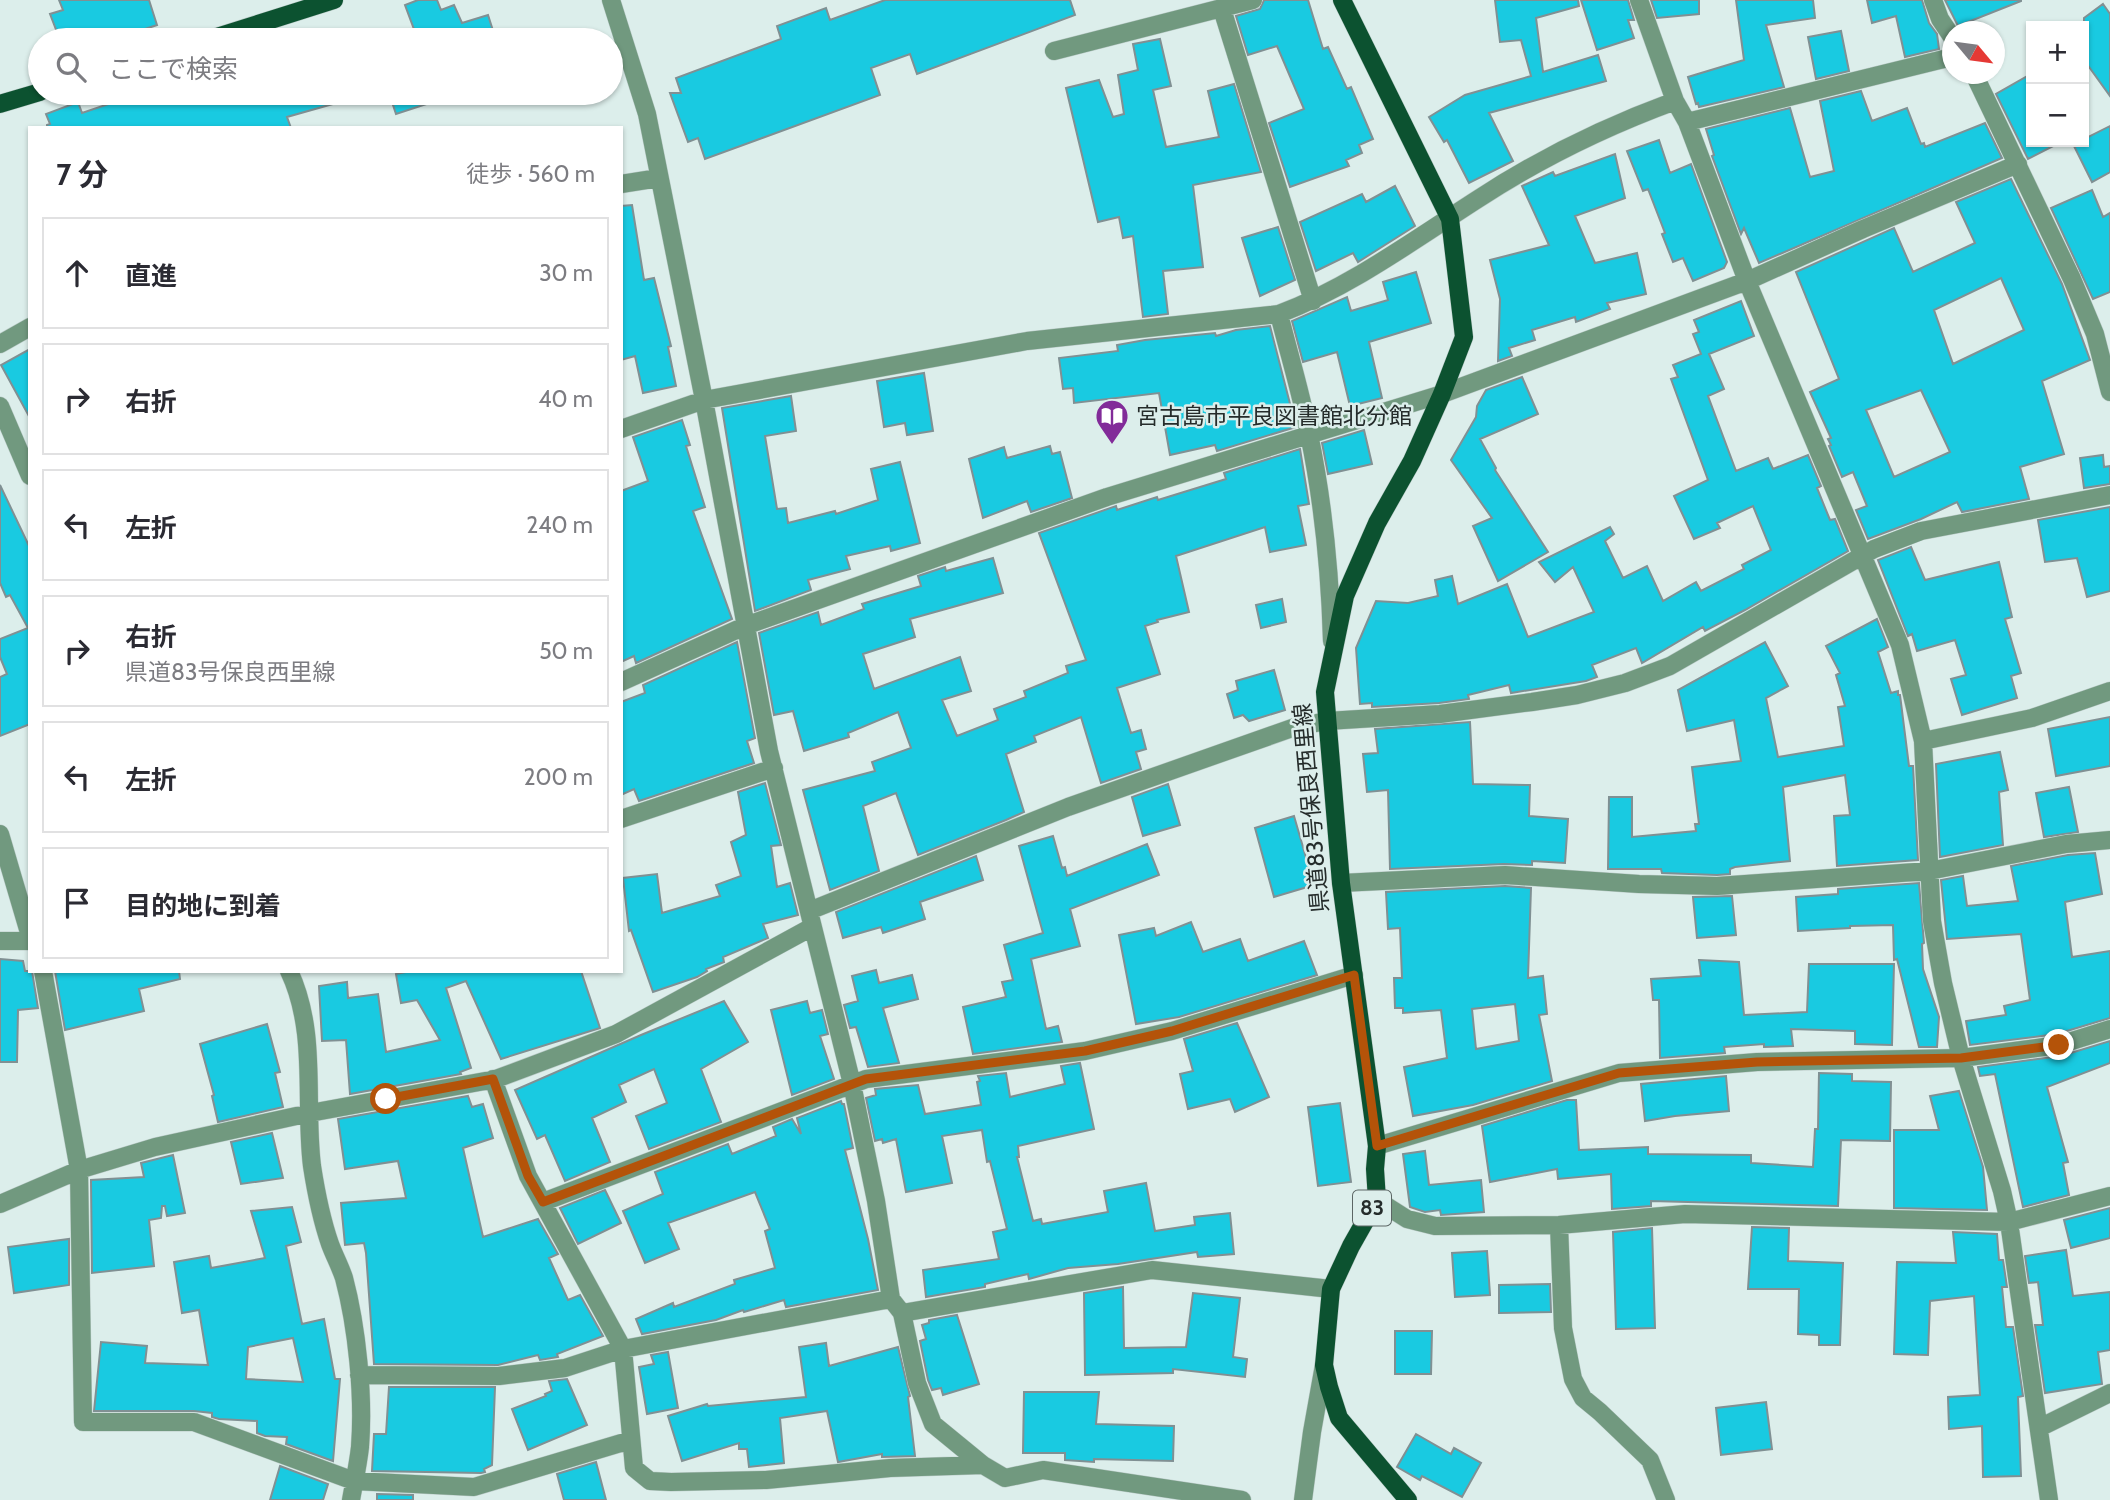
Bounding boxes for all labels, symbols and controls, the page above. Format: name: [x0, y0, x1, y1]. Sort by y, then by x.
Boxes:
north arrow: [1942, 21, 2005, 84]
map controls: [2026, 21, 2089, 147]
button: +: [2026, 21, 2089, 84]
search box: [28, 28, 623, 105]
icon: search: [52, 48, 90, 86]
text: ここで検索: [108, 53, 238, 85]
button: −: [2026, 84, 2089, 147]
text: 7 分: [56, 156, 108, 193]
text: 徒歩 · 560 m: [466, 160, 595, 188]
icon: ahead: [58, 254, 96, 292]
text: 30 m: [539, 259, 593, 287]
text: 直進: [125, 260, 177, 292]
icon: right: [58, 380, 96, 418]
text: 40 m: [538, 385, 593, 413]
text: 右折: [125, 386, 177, 418]
library icon: 宮古島市平良図書館北分館: [1093, 397, 1131, 446]
place label: 宮古島市平良図書館北分館: [1136, 402, 1412, 430]
icon: left: [58, 506, 96, 544]
text: 240 m: [526, 511, 593, 539]
text: 左折: [125, 512, 177, 544]
text: 右折: [125, 621, 177, 653]
icon: right: [58, 632, 96, 670]
text: 50 m: [539, 637, 593, 665]
text: 県道83号保良西里線: [125, 658, 335, 686]
street label: 県道83号保良西里線: [1288, 702, 1334, 914]
icon: left: [58, 758, 96, 796]
text: 200 m: [523, 763, 593, 791]
text: 左折: [125, 764, 177, 796]
icon: arrive: [58, 884, 96, 922]
text: 目的地に到着: [125, 890, 281, 922]
route end: [2043, 1029, 2074, 1060]
route start: [370, 1083, 401, 1114]
road number: 83: [1353, 1190, 1391, 1226]

